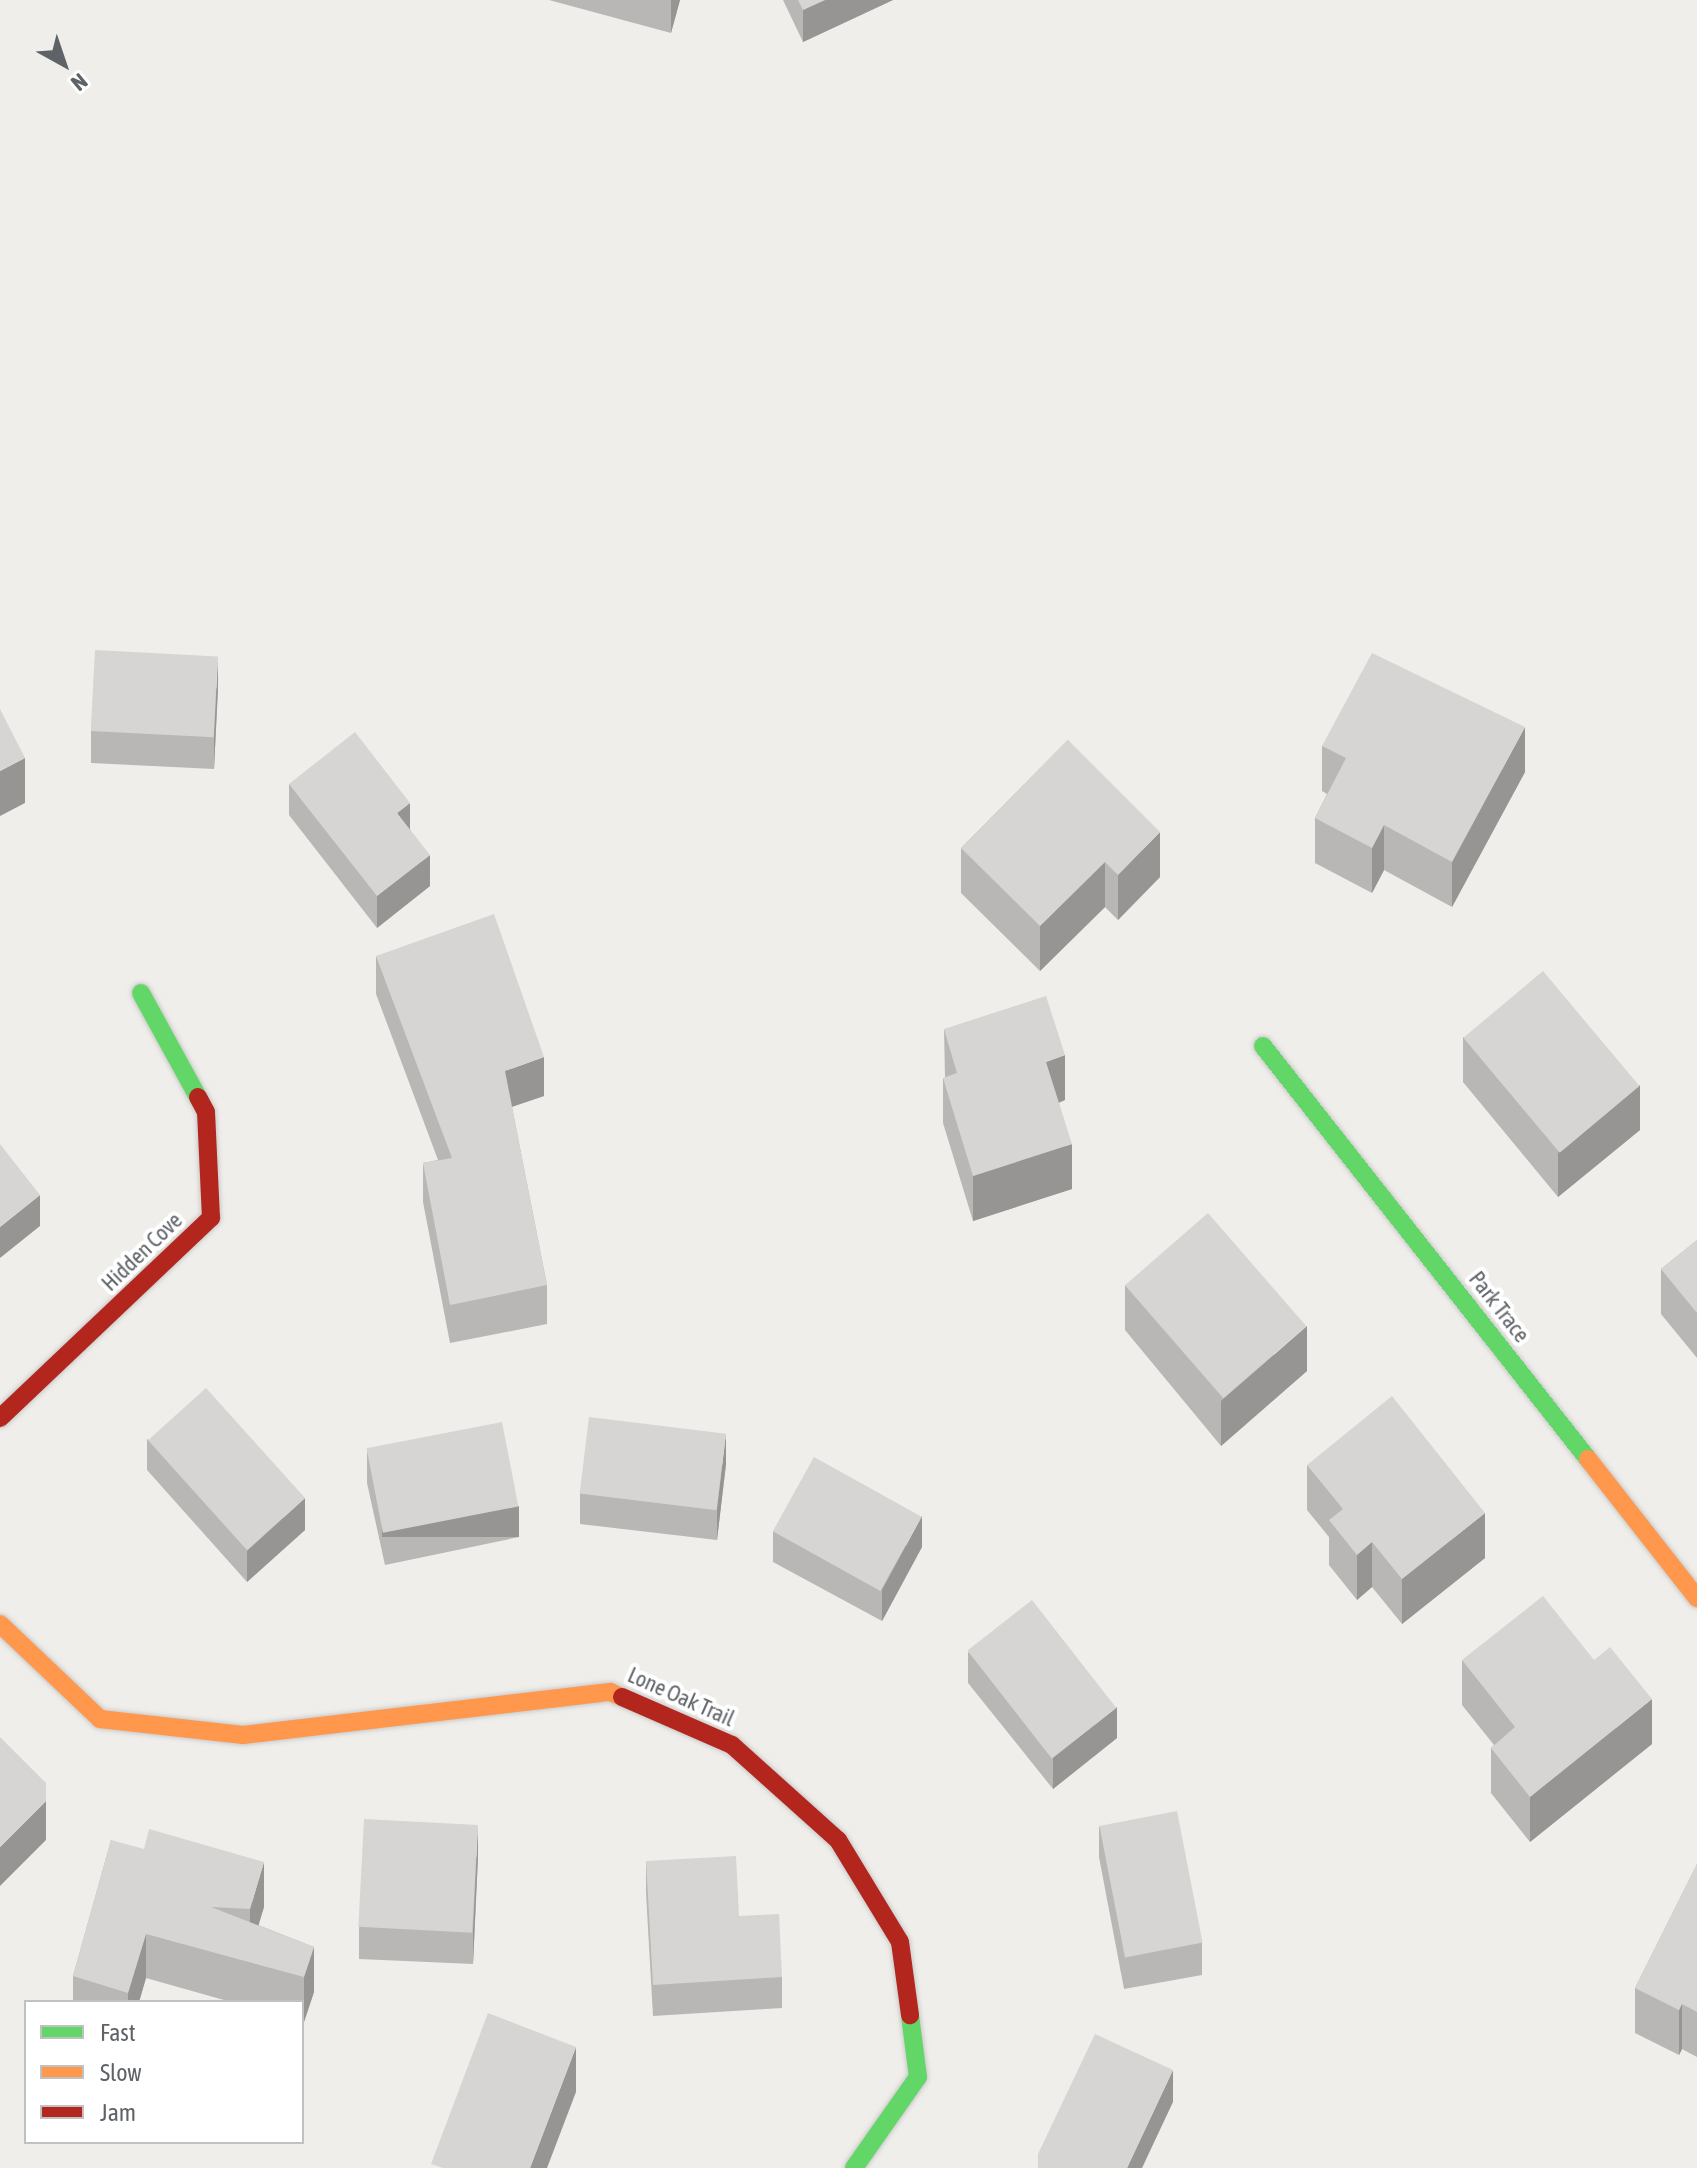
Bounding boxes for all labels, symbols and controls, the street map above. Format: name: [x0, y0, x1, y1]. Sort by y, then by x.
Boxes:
north arrow: [24, 24, 104, 104]
text: N: [66, 68, 93, 97]
street label: Hidden Cove: [96, 1207, 188, 1297]
street label: Park Trace: [1463, 1266, 1535, 1348]
street label: Lone Oak Trail: [624, 1662, 738, 1732]
legend: [24, 2000, 304, 2144]
text: Fast: [100, 2019, 136, 2046]
text: Slow: [100, 2059, 142, 2086]
text: Jam: [100, 2099, 136, 2126]

